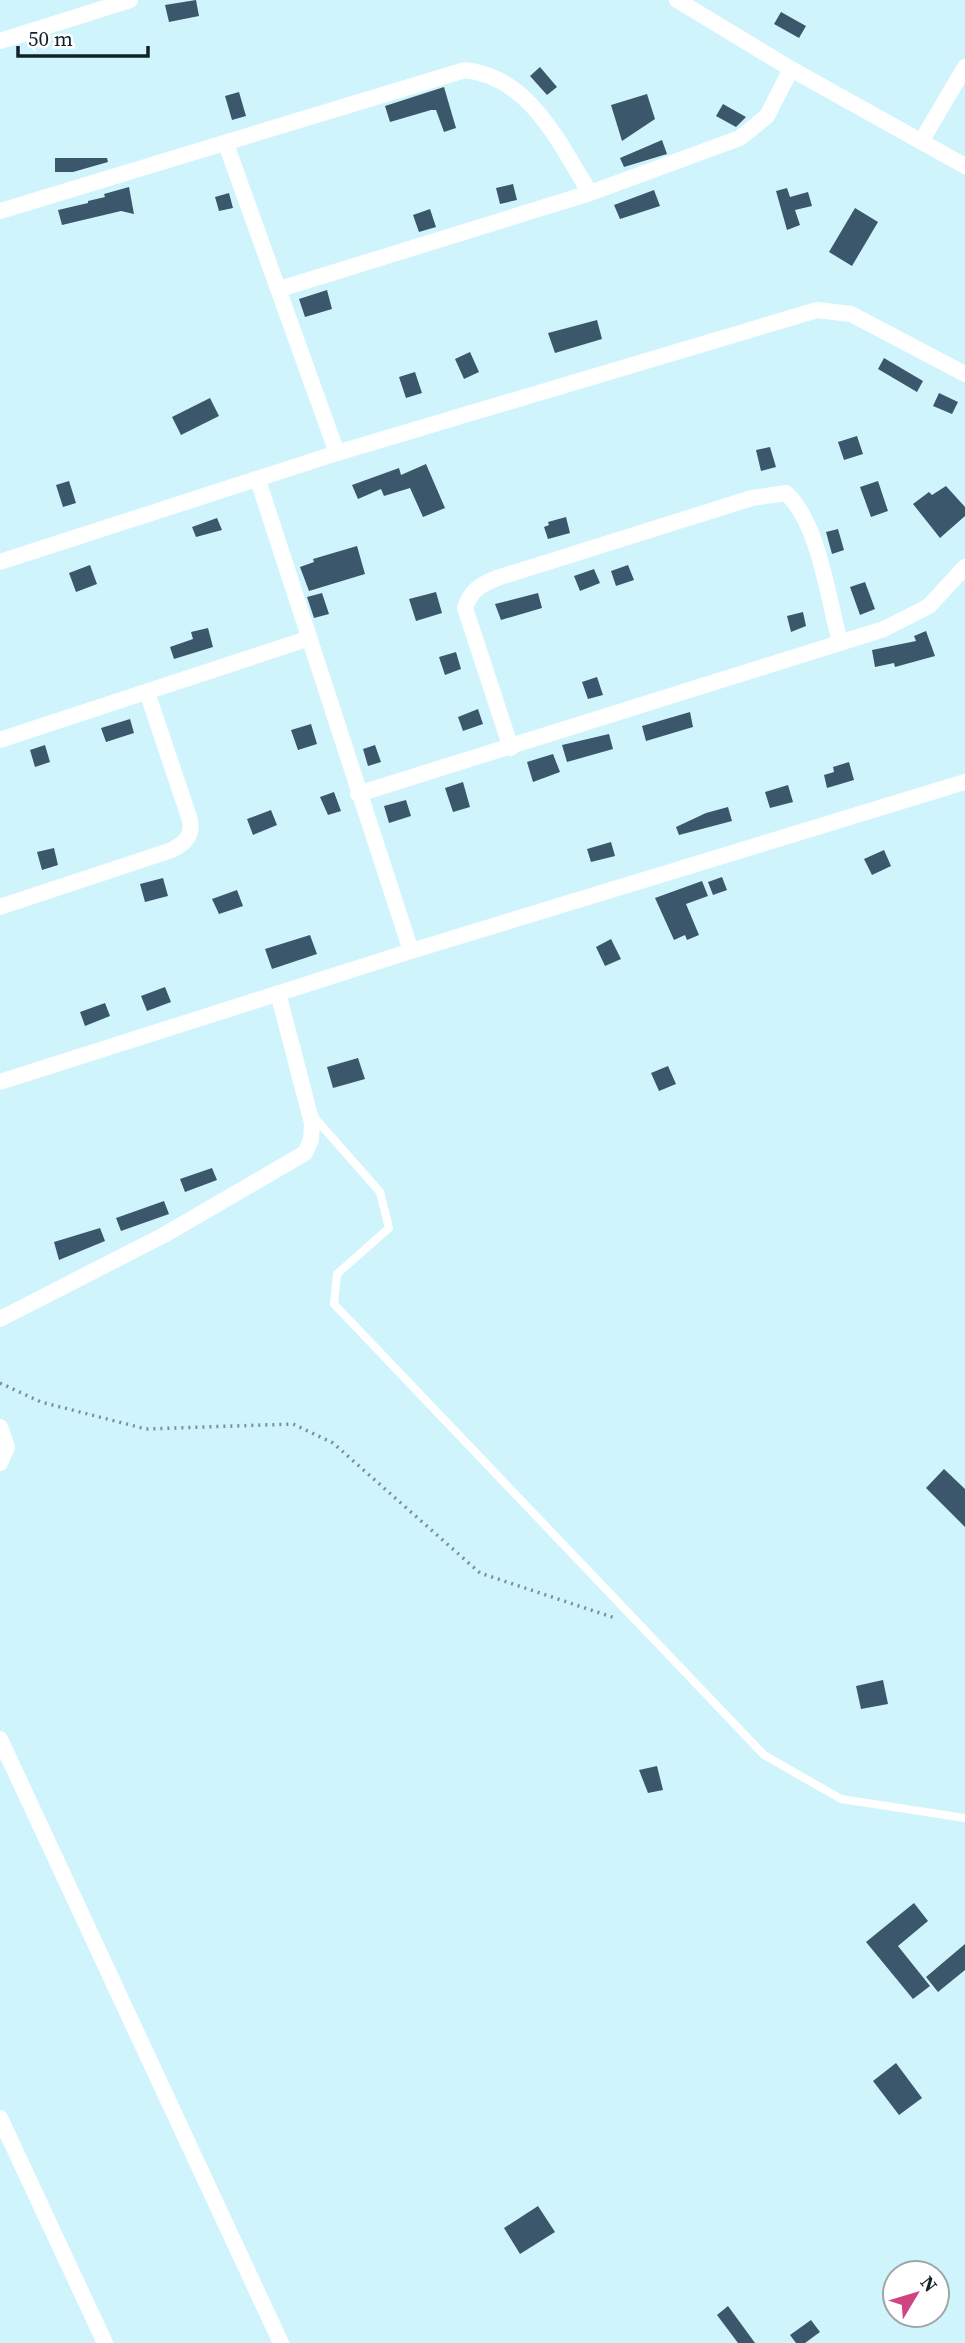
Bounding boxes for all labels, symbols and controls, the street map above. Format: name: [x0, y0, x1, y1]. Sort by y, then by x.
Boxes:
scale bar: [18, 14, 147, 58]
text: 50 m: [28, 24, 73, 53]
north arrow: [881, 2259, 951, 2329]
text: N: [915, 2270, 944, 2297]

